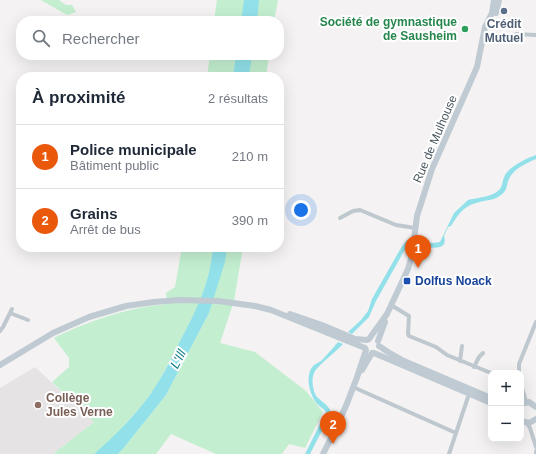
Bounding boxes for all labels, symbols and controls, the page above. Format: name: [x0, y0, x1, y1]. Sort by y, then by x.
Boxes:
marker: Crédit Mutuel: [499, 6, 509, 16]
place label: Société de gymnastique de Sausheim: [320, 15, 457, 43]
search box: [16, 16, 284, 60]
place label: Crédit Mutuel: [485, 17, 523, 45]
marker: Société de gymnastique de Sausheim: [460, 24, 470, 34]
icon: search: [30, 27, 52, 49]
text: Rechercher: [62, 30, 140, 47]
text: À proximité: [32, 88, 126, 107]
text: 2 résultats: [208, 91, 268, 106]
street label: Rue de Mulhouse: [410, 93, 460, 185]
text: Police municipale: [70, 141, 197, 158]
text: 1: [41, 149, 49, 164]
text: 210 m: [232, 149, 268, 164]
text: Bâtiment public: [70, 158, 159, 173]
your location: [291, 200, 311, 220]
text: Grains: [70, 205, 118, 222]
text: 2: [41, 213, 49, 228]
text: 390 m: [232, 213, 268, 228]
text: Arrêt de bus: [70, 222, 141, 237]
pin: 1: [405, 235, 431, 268]
place label: Dolfus Noack: [415, 274, 492, 288]
marker: Dolfus Noack: [402, 276, 412, 286]
water label: L'Ill: [167, 346, 190, 371]
map controls: [488, 370, 524, 442]
button: +: [488, 370, 524, 406]
place label: Collège Jules Verne: [46, 391, 113, 419]
marker: Collège Jules Verne: [33, 400, 43, 410]
button: −: [488, 406, 524, 442]
pin: 2: [320, 411, 346, 444]

